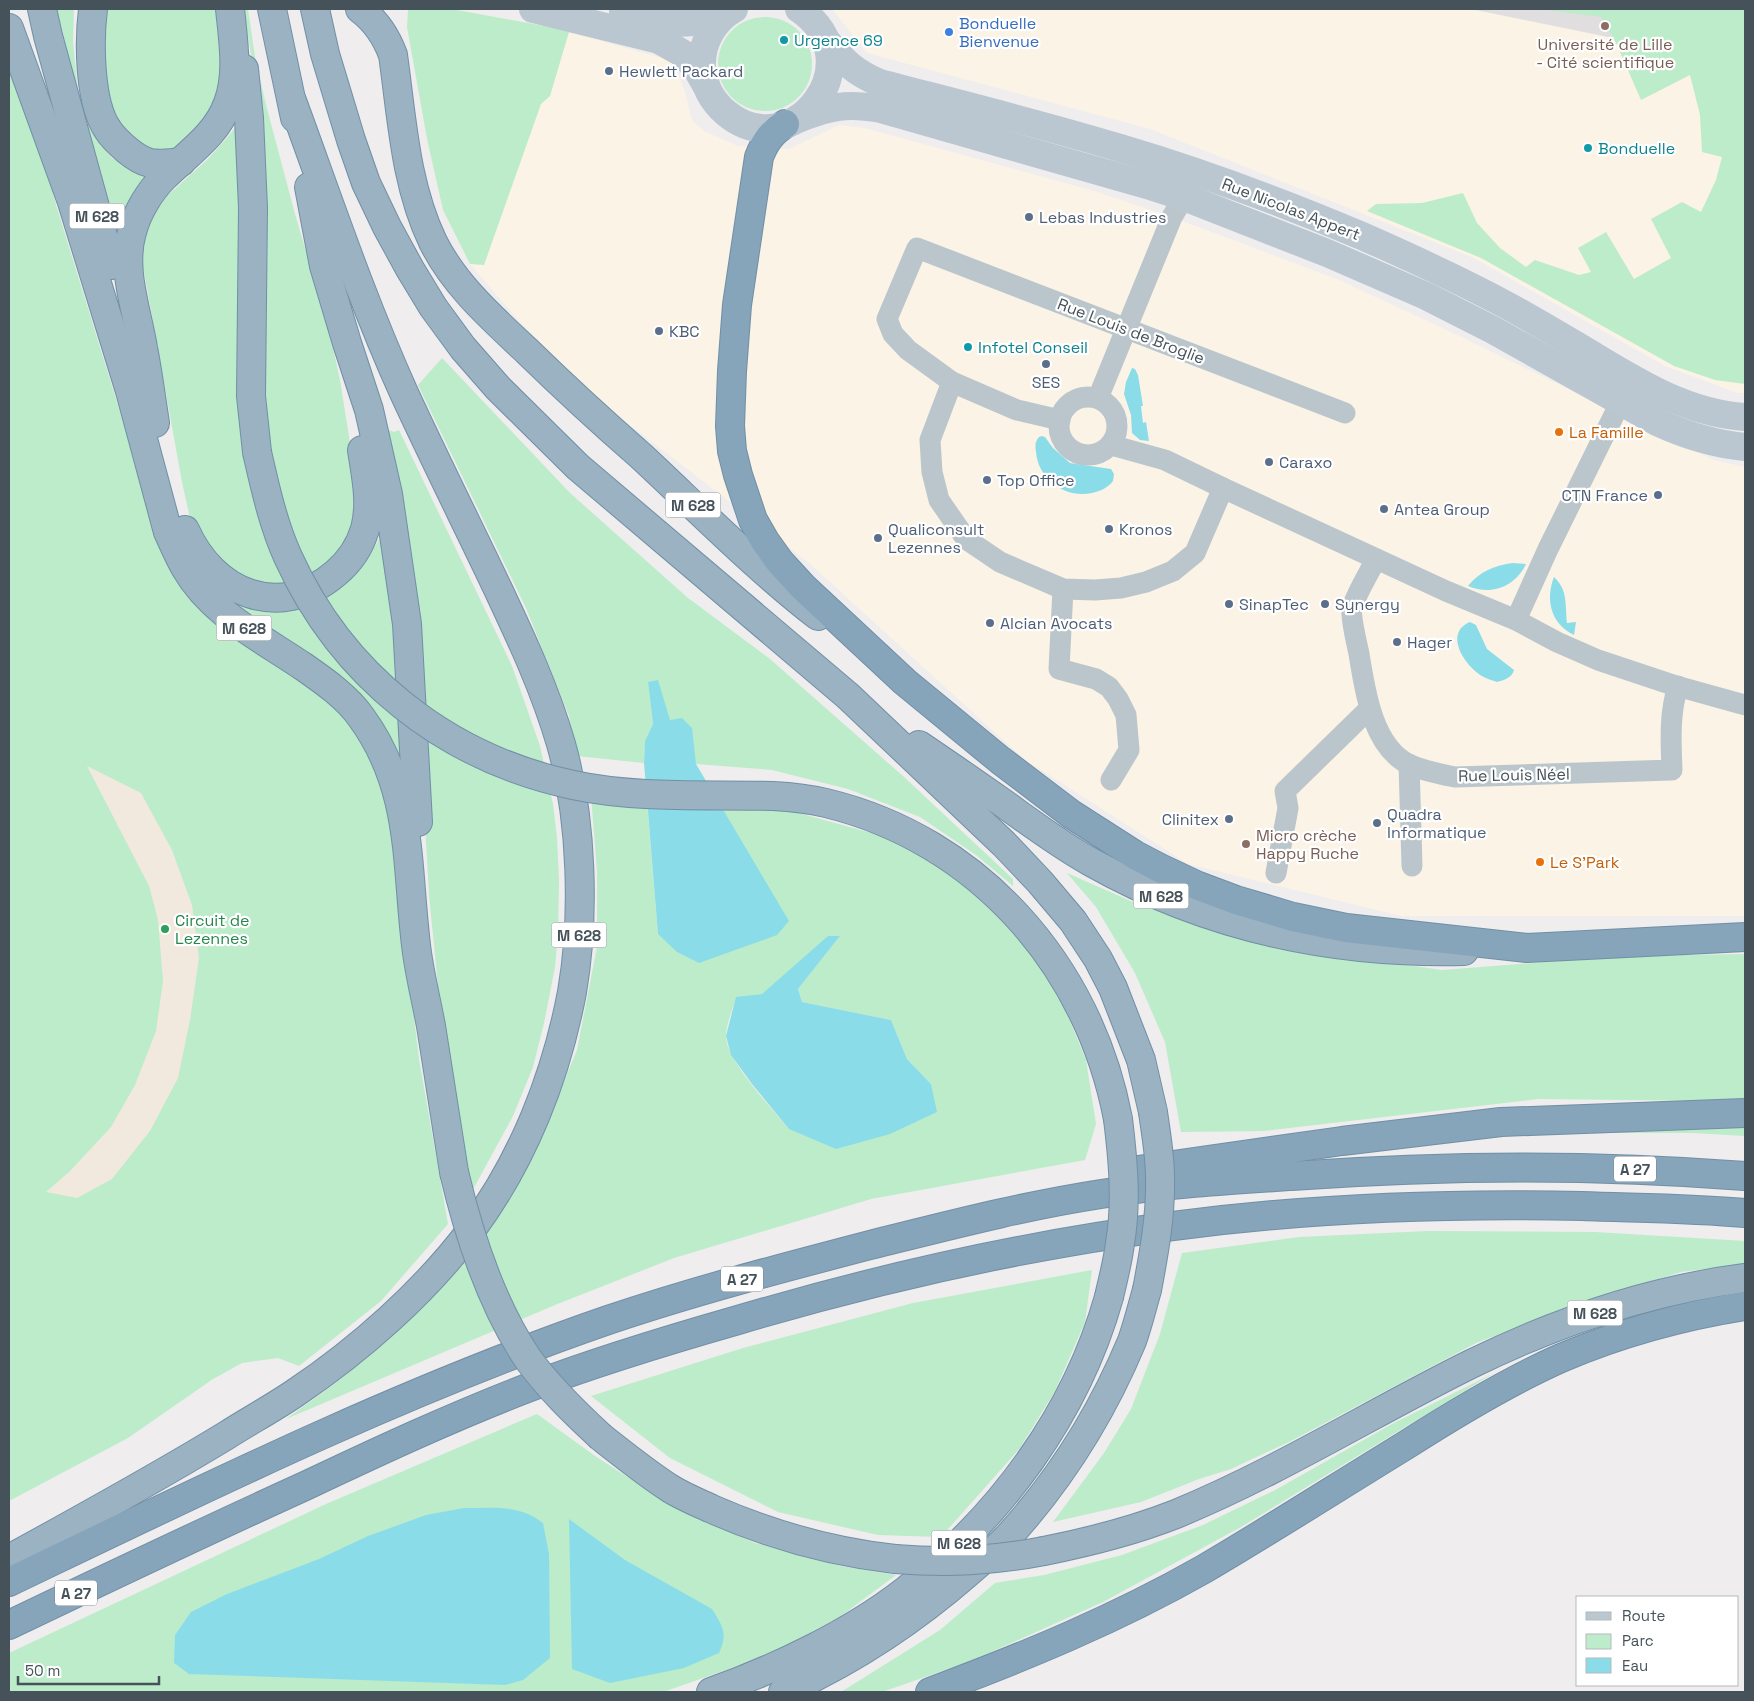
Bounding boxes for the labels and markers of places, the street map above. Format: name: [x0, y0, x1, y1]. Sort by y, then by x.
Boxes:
place label: Bonduelle Bienvenue: [959, 13, 1039, 52]
marker: Université de Lille ‐ Cité scientifique: [1599, 20, 1611, 32]
marker: Bonduelle Bienvenue: [943, 26, 955, 38]
place label: Urgence 69: [794, 30, 883, 51]
marker: Urgence 69: [778, 34, 790, 46]
place label: Université de Lille ‐ Cité scientifique: [1536, 34, 1674, 73]
place label: Hewlett Packard: [619, 61, 743, 82]
marker: Hewlett Packard: [603, 65, 615, 77]
place label: Bonduelle: [1598, 138, 1675, 159]
marker: Bonduelle: [1582, 142, 1594, 154]
place label: Lebas Industries: [1039, 207, 1166, 228]
marker: Lebas Industries: [1023, 211, 1035, 223]
place label: KBC: [669, 321, 700, 342]
marker: KBC: [653, 325, 665, 337]
place label: Infotel Conseil: [978, 337, 1088, 358]
marker: Infotel Conseil: [962, 341, 974, 353]
marker: SES: [1040, 358, 1052, 370]
place label: SES: [1032, 372, 1061, 393]
place label: La Famille: [1569, 422, 1644, 443]
marker: La Famille: [1553, 426, 1565, 438]
place label: Caraxo: [1279, 452, 1332, 473]
marker: Caraxo: [1263, 456, 1275, 468]
place label: Top Office: [997, 470, 1075, 491]
marker: Top Office: [981, 474, 993, 486]
place label: CTN France: [1561, 485, 1648, 506]
marker: CTN France: [1652, 489, 1664, 501]
place label: Antea Group: [1394, 499, 1490, 520]
marker: Antea Group: [1378, 503, 1390, 515]
place label: Qualiconsult Lezennes: [888, 519, 984, 558]
place label: Kronos: [1119, 519, 1173, 540]
marker: Kronos: [1103, 523, 1115, 535]
marker: Qualiconsult Lezennes: [872, 532, 884, 544]
place label: SinapTec: [1239, 594, 1309, 615]
place label: Synergy: [1335, 594, 1400, 615]
marker: SinapTec: [1223, 598, 1235, 610]
marker: Synergy: [1319, 598, 1331, 610]
place label: Alcian Avocats: [1000, 613, 1112, 634]
marker: Alcian Avocats: [984, 617, 996, 629]
place label: Hager: [1407, 632, 1452, 653]
marker: Hager: [1391, 636, 1403, 648]
place label: Quadra Informatique: [1387, 804, 1486, 843]
place label: Clinitex: [1162, 809, 1219, 830]
marker: Clinitex: [1223, 813, 1235, 825]
marker: Quadra Informatique: [1371, 817, 1383, 829]
place label: Micro crèche Happy Ruche: [1256, 825, 1359, 864]
marker: Micro crèche Happy Ruche: [1240, 838, 1252, 850]
place label: Le S'Park: [1550, 852, 1620, 873]
marker: Le S'Park: [1534, 856, 1546, 868]
place label: Circuit de Lezennes: [175, 910, 249, 949]
marker: Circuit de Lezennes: [159, 923, 171, 935]

